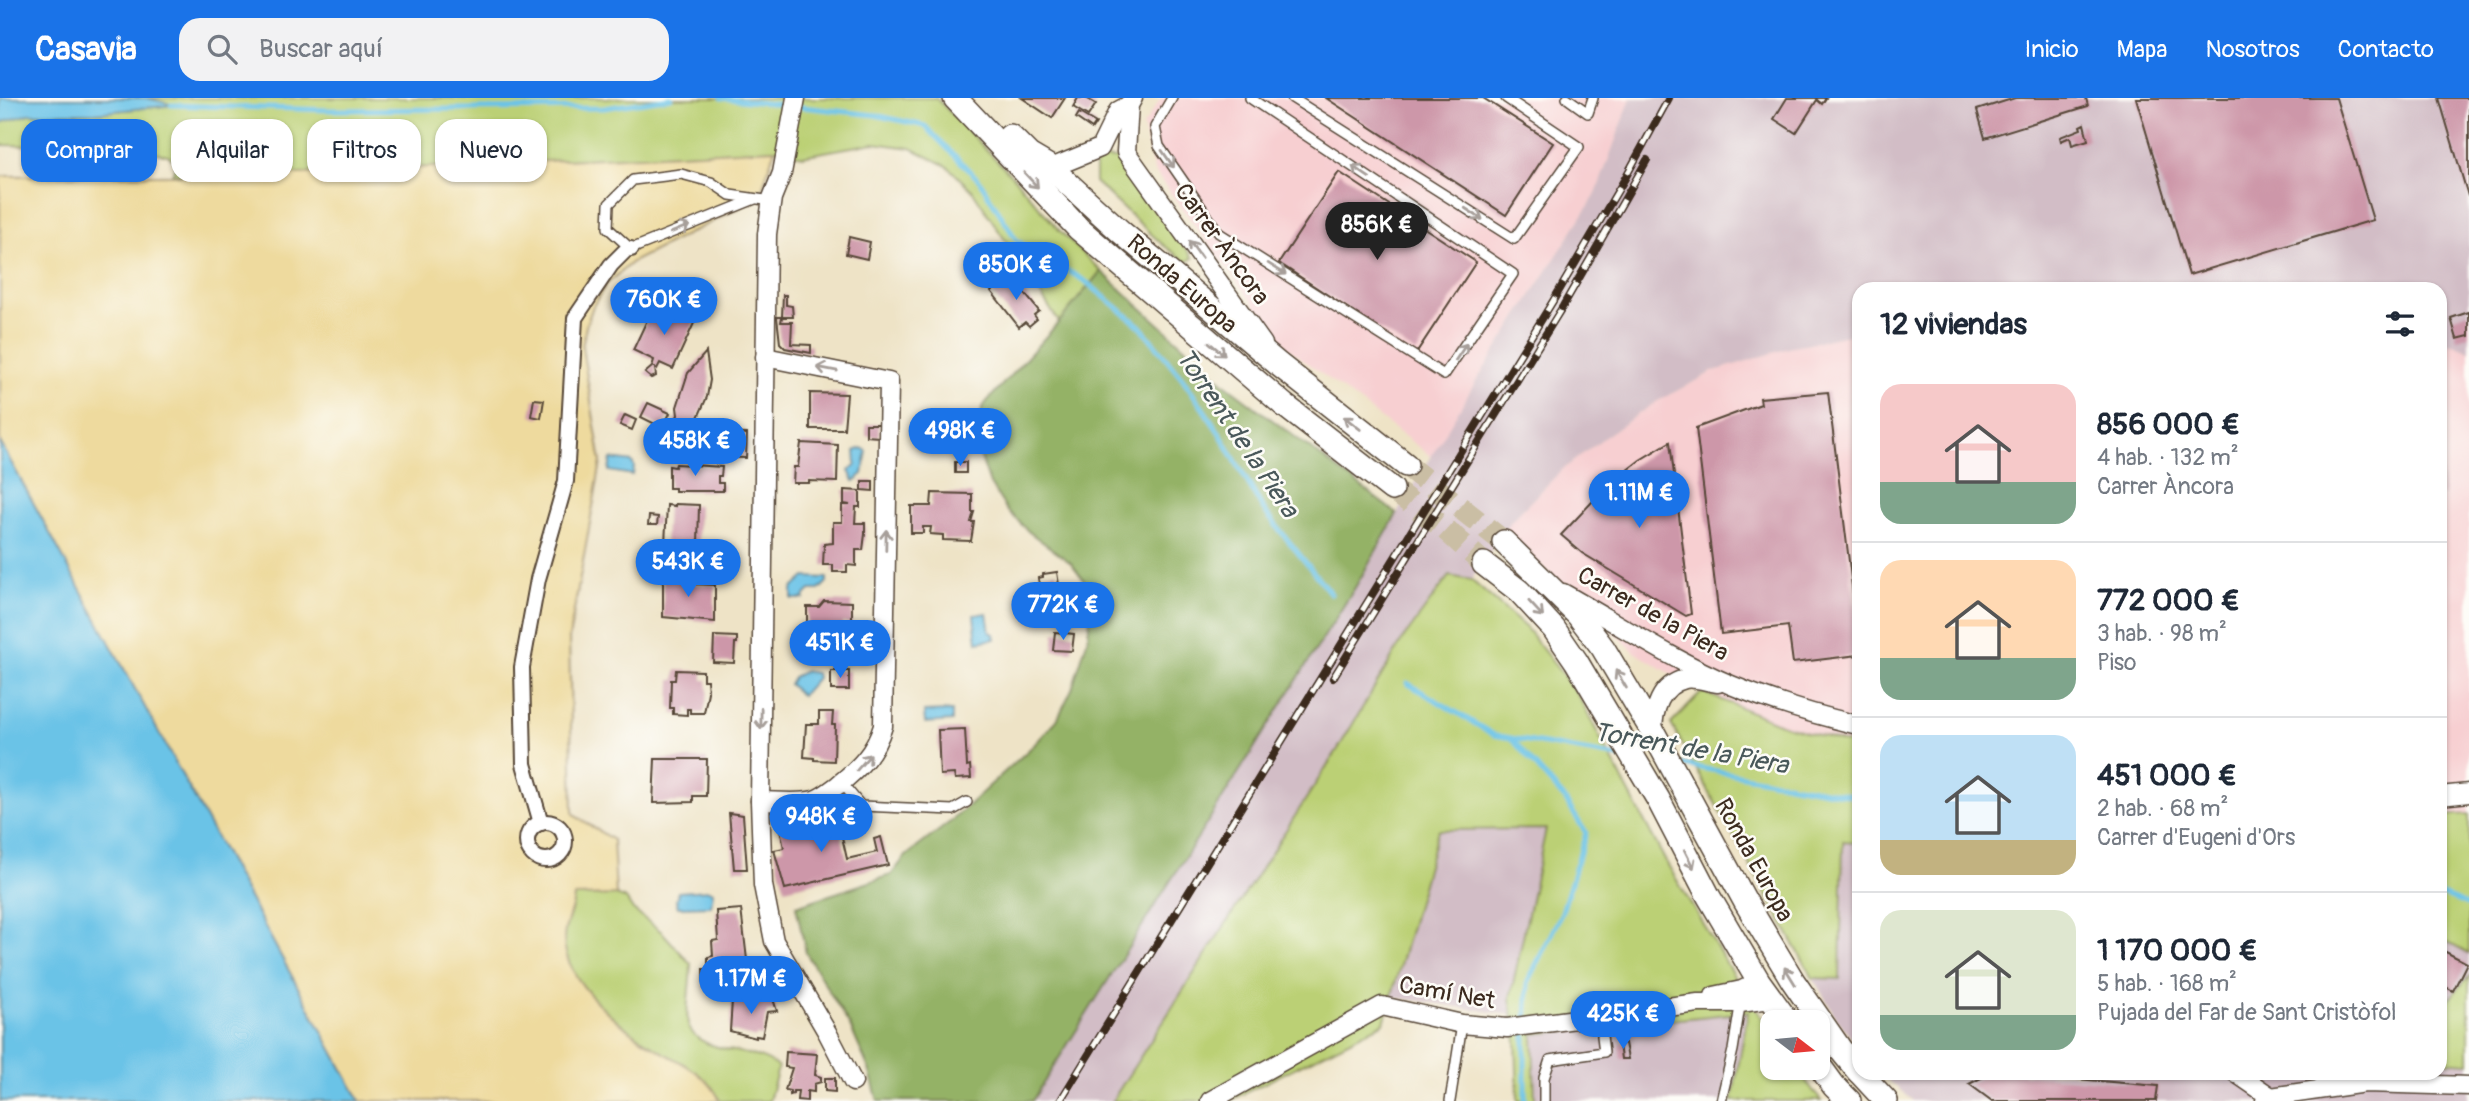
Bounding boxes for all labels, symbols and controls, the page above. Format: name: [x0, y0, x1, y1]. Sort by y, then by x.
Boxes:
search box: [179, 18, 669, 81]
text: Casavia: [35, 29, 137, 70]
icon: search: [203, 30, 241, 68]
text: Buscar aquí: [259, 33, 383, 65]
text: Inicio: [2025, 35, 2079, 64]
text: Mapa: [2117, 35, 2168, 64]
text: Nosotros: [2206, 35, 2300, 64]
text: Contacto: [2338, 35, 2434, 64]
chip: Comprar: [21, 119, 157, 182]
chip: Alquilar: [171, 119, 293, 182]
chip: Filtros: [307, 119, 421, 182]
chip: Nuevo: [435, 119, 547, 182]
one-way arrow: [1161, 149, 1175, 168]
one-way arrow: [1352, 165, 1372, 179]
one-way arrow: [1023, 171, 1040, 188]
street label: Carrer Àncora: [1168, 178, 1276, 310]
pin: 856K €: [1320, 202, 1434, 262]
one-way arrow: [1464, 206, 1483, 221]
text: 856K €: [1341, 210, 1413, 239]
one-way arrow: [669, 222, 691, 235]
street label: Ronda Europa: [1121, 228, 1243, 340]
one-way arrow: [1188, 240, 1202, 259]
pin: 850K €: [959, 242, 1073, 302]
text: 850K €: [979, 250, 1053, 279]
one-way arrow: [1266, 263, 1286, 277]
pin: 760K €: [607, 278, 721, 337]
text: 760K €: [626, 285, 702, 314]
icon: filters: [2381, 305, 2419, 343]
text: 12 viviendas: [1880, 306, 2027, 343]
one-way arrow: [1208, 341, 1226, 357]
one-way arrow: [1454, 342, 1468, 362]
water label: Torrent de la Piera: [1169, 343, 1306, 525]
one-way arrow: [816, 362, 839, 376]
text: 856 000 €: [2097, 406, 2240, 443]
pin: 498K €: [903, 408, 1017, 468]
icon: home: [1936, 412, 2020, 496]
one-way arrow: [1344, 415, 1362, 430]
text: 498K €: [925, 416, 995, 445]
pin: 458K €: [638, 418, 752, 478]
text: 458K €: [659, 426, 731, 455]
text: 4 hab. · 132 m²: [2097, 443, 2239, 472]
pin: 1.11M €: [1574, 470, 1704, 530]
text: Carrer Àncora: [2097, 472, 2234, 501]
text: 1.11M €: [1605, 478, 1673, 507]
one-way arrow: [879, 529, 893, 552]
pin: 543K €: [631, 540, 745, 599]
text: 543K €: [652, 547, 724, 576]
street label: Carrer de la Piera: [1572, 560, 1734, 668]
pin: 772K €: [1006, 582, 1120, 642]
text: 772 000 €: [2097, 582, 2240, 619]
icon: home: [1936, 588, 2020, 672]
text: 772K €: [1027, 590, 1099, 619]
one-way arrow: [1527, 600, 1544, 617]
text: 3 hab. · 98 m²: [2097, 619, 2227, 648]
pin: 451K €: [783, 620, 897, 680]
text: 451K €: [806, 628, 874, 657]
text: Piso: [2097, 648, 2136, 677]
one-way arrow: [1614, 669, 1628, 689]
one-way arrow: [754, 707, 768, 730]
water label: Torrent de la Piera: [1591, 716, 1793, 782]
one-way arrow: [856, 754, 872, 772]
text: 451 000 €: [2097, 757, 2237, 794]
icon: home: [1936, 763, 2020, 847]
street label: Ronda Europa: [1708, 793, 1800, 927]
pin: 948K €: [764, 794, 878, 854]
text: 2 hab. · 68 m²: [2097, 794, 2228, 823]
text: 948K €: [786, 802, 856, 831]
text: Carrer d'Eugeni d'Ors: [2097, 823, 2295, 852]
one-way arrow: [1683, 848, 1697, 869]
text: 1 170 000 €: [2097, 932, 2258, 969]
icon: home: [1936, 938, 2020, 1022]
pin: 1.17M €: [686, 956, 816, 1016]
text: 1.17M €: [715, 964, 787, 993]
one-way arrow: [1782, 966, 1796, 986]
text: 5 hab. · 168 m²: [2097, 969, 2237, 998]
street label: Camí Net: [1397, 970, 1498, 1016]
pin: 425K €: [1566, 992, 1680, 1051]
text: Pujada del Far de Sant Cristòfol: [2097, 998, 2397, 1027]
text: 425K €: [1587, 999, 1659, 1028]
north arrow: [1760, 1010, 1830, 1080]
map controls: [1760, 1010, 1830, 1080]

